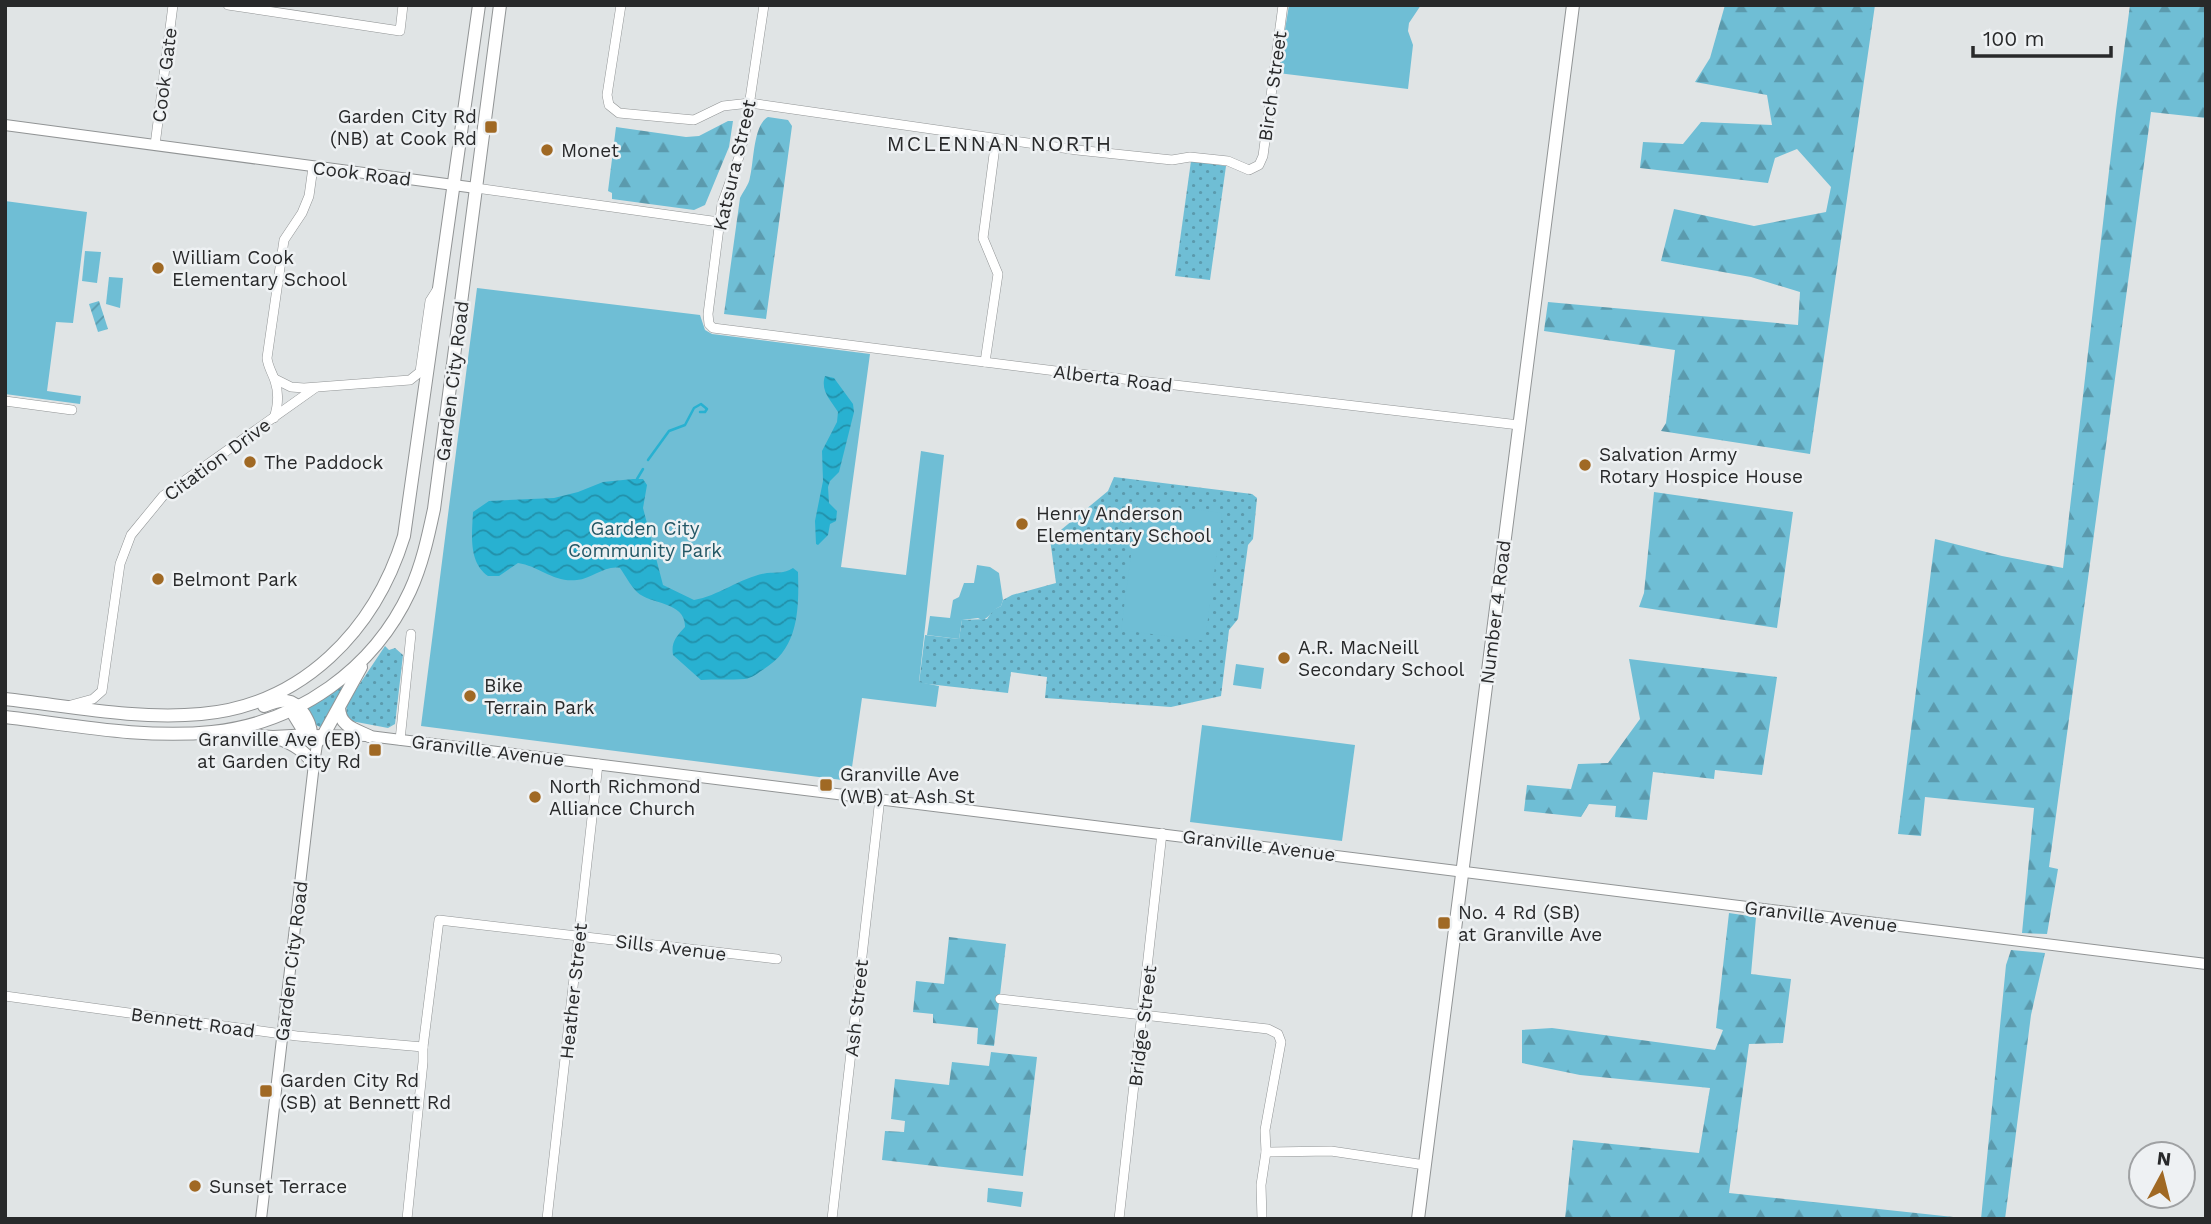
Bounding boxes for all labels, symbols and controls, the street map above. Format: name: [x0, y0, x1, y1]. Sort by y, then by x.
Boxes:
scale bar: [1973, 14, 2111, 58]
street label: Cook Gate: [147, 26, 182, 124]
text: 100 m: [1983, 26, 2045, 51]
street label: Birch Street: [1253, 29, 1292, 143]
street label: Katsura Street: [708, 97, 761, 233]
place label: Garden City Rd (NB) at Cook Rd: [330, 105, 477, 150]
marker: Garden City Rd (NB) at Cook Rd: [483, 119, 499, 135]
district label: MCLENNAN NORTH: [887, 131, 1113, 156]
place label: Monet: [561, 139, 619, 162]
marker: Monet: [539, 142, 555, 158]
street label: Cook Road: [311, 156, 413, 191]
place label: William Cook Elementary School: [172, 246, 347, 291]
marker: William Cook Elementary School: [150, 260, 166, 276]
street label: Garden City Road: [431, 300, 474, 463]
street label: Alberta Road: [1052, 360, 1174, 397]
street label: Citation Drive: [159, 413, 275, 506]
place label: Salvation Army Rotary Hospice House: [1599, 443, 1803, 488]
place label: The Paddock: [264, 451, 384, 474]
marker: The Paddock: [242, 454, 258, 470]
marker: Salvation Army Rotary Hospice House: [1577, 457, 1593, 473]
place label: Henry Anderson Elementary School: [1036, 502, 1211, 547]
marker: Henry Anderson Elementary School: [1014, 516, 1030, 532]
park label: Garden City Community Park: [568, 517, 722, 562]
street label: Number 4 Road: [1475, 539, 1516, 685]
place label: Belmont Park: [172, 568, 298, 591]
marker: Belmont Park: [150, 571, 166, 587]
place label: A.R. MacNeill Secondary School: [1298, 636, 1465, 681]
marker: A.R. MacNeill Secondary School: [1276, 650, 1292, 666]
place label: Bike Terrain Park: [484, 674, 595, 719]
marker: Bike Terrain Park: [462, 688, 478, 704]
place label: Granville Ave (EB) at Garden City Rd: [197, 728, 361, 773]
street label: Granville Avenue: [410, 730, 566, 771]
marker: Granville Ave (EB) at Garden City Rd: [367, 742, 383, 758]
place label: Granville Ave (WB) at Ash St: [840, 763, 975, 808]
place label: North Richmond Alliance Church: [549, 775, 701, 820]
marker: Granville Ave (WB) at Ash St: [818, 777, 834, 793]
marker: North Richmond Alliance Church: [527, 789, 543, 805]
street label: Granville Avenue: [1181, 825, 1337, 866]
street label: Garden City Road: [270, 880, 313, 1043]
street label: Granville Avenue: [1743, 896, 1899, 937]
place label: No. 4 Rd (SB) at Granville Ave: [1458, 901, 1602, 946]
marker: No. 4 Rd (SB) at Granville Ave: [1436, 915, 1452, 931]
street label: Heather Street: [555, 922, 592, 1060]
street label: Sills Avenue: [614, 929, 728, 966]
street label: Ash Street: [840, 958, 873, 1058]
street label: Bridge Street: [1124, 964, 1161, 1088]
street label: Bennett Road: [129, 1002, 256, 1043]
place label: Garden City Rd (SB) at Bennett Rd: [280, 1069, 451, 1114]
marker: Garden City Rd (SB) at Bennett Rd: [258, 1083, 274, 1099]
north arrow: [2127, 1140, 2197, 1210]
text: N: [2156, 1146, 2172, 1171]
place label: Sunset Terrace: [209, 1175, 347, 1198]
marker: Sunset Terrace: [187, 1178, 203, 1194]

